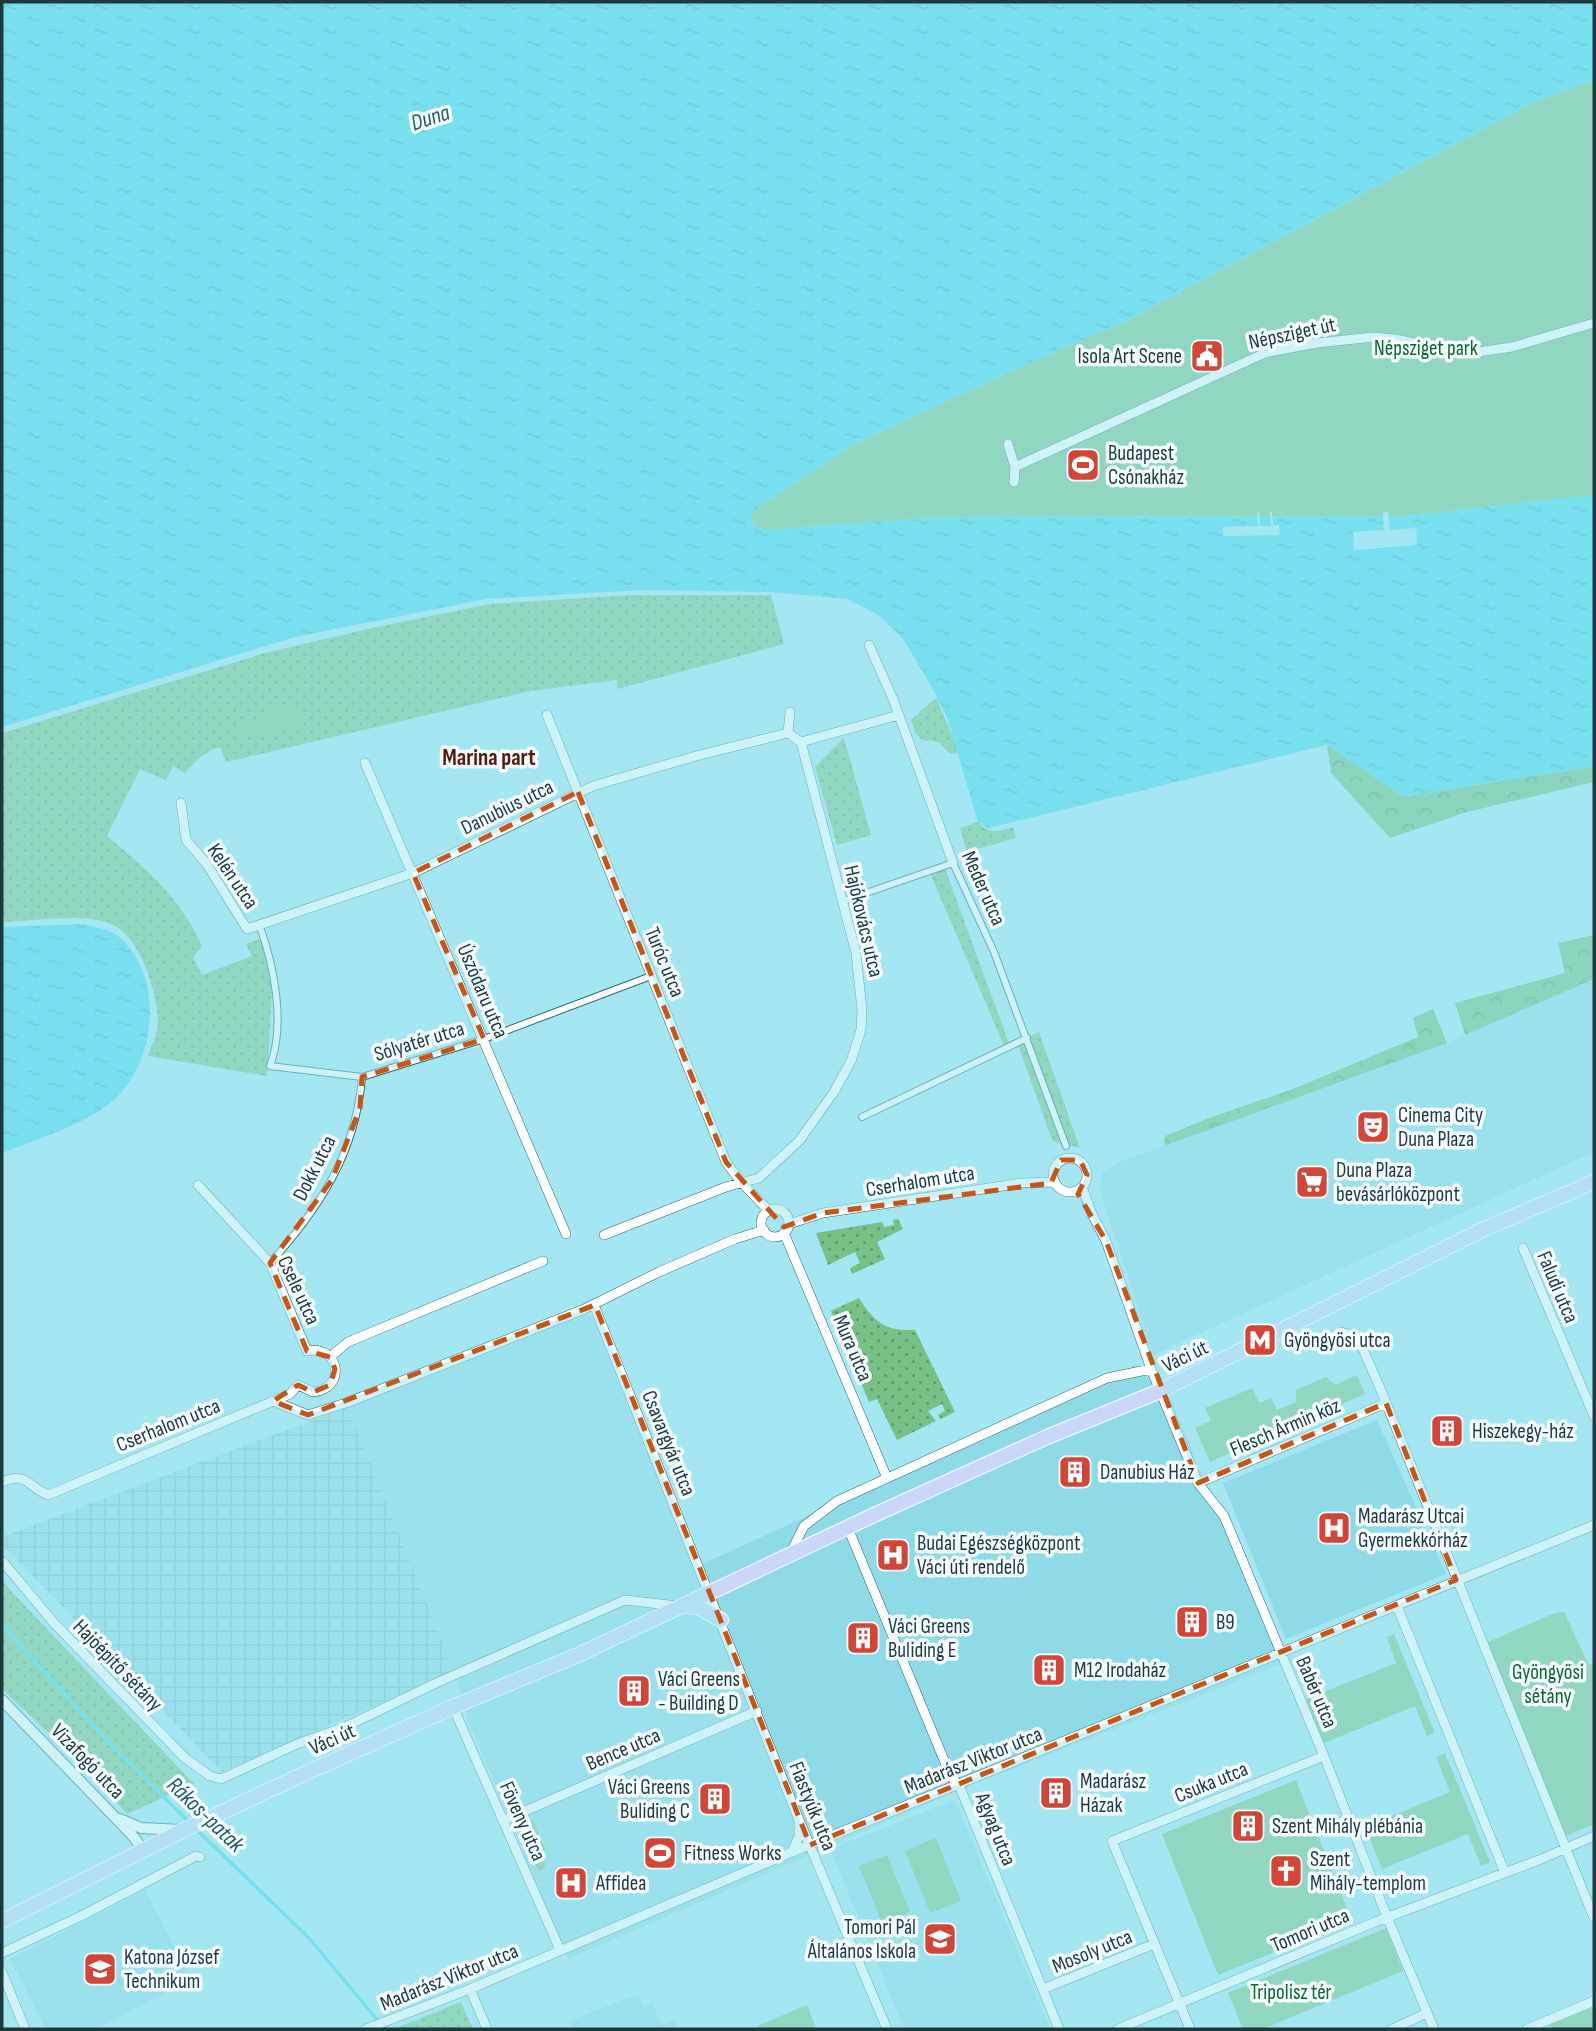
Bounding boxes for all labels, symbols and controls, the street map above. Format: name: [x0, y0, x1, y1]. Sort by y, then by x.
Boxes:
water label: Duna: [407, 98, 454, 137]
street label: Népsziget út: [1246, 312, 1338, 355]
park label: Népsziget park: [1374, 336, 1478, 361]
public building icon: Isola Art Scene: [1188, 337, 1226, 375]
place label: Isola Art Scene: [1078, 344, 1182, 369]
place label: Budapest Csónakház: [1108, 441, 1184, 490]
sports icon: Budapest Csónakház: [1064, 446, 1102, 484]
district label: Marina part: [442, 744, 536, 772]
street label: Danubius utca: [457, 774, 557, 841]
street label: Kelén utca: [202, 839, 263, 914]
street label: Meder utca: [956, 847, 1011, 929]
street label: Hajókovács utca: [839, 863, 889, 979]
street label: Turóc utca: [639, 924, 690, 1001]
street label: Úszódaru utca: [452, 940, 514, 1042]
street label: Sólyatér utca: [371, 1016, 467, 1067]
place label: Cinema City Duna Plaza: [1398, 1103, 1483, 1152]
theatre icon: Cinema City Duna Plaza: [1354, 1108, 1392, 1146]
street label: Dokk utca: [287, 1132, 341, 1205]
place label: Duna Plaza bevásárlóközpont: [1336, 1158, 1460, 1207]
street label: Cserhalom utca: [864, 1161, 976, 1202]
supermarket icon: Duna Plaza bevásárlóközpont: [1293, 1163, 1331, 1201]
street label: Faludi utca: [1531, 1248, 1584, 1327]
street label: Csele utca: [272, 1252, 325, 1329]
street label: Mura utca: [827, 1311, 878, 1385]
metro station icon: Gyöngyösi utca: [1241, 1321, 1279, 1359]
place label: Gyöngyösi utca: [1284, 1328, 1391, 1353]
street label: Váci út: [1158, 1335, 1212, 1378]
street label: Csavargyár utca: [636, 1387, 701, 1499]
street label: Cserhalom utca: [113, 1393, 224, 1458]
street label: Flesch Ármin köz: [1226, 1393, 1345, 1462]
building icon: Hiszekegy-ház: [1428, 1412, 1466, 1450]
place label: Hiszekegy-ház: [1472, 1419, 1574, 1444]
building icon: Danubius Ház: [1056, 1453, 1094, 1491]
place label: Danubius Ház: [1100, 1460, 1195, 1485]
place label: Madarász Utcai Gyermekkórház: [1358, 1504, 1468, 1553]
hospital icon: Madarász Utcai Gyermekkórház: [1315, 1509, 1353, 1547]
place label: Budai Egészségközpont Váci úti rendelő: [917, 1531, 1080, 1580]
hospital icon: Budai Egészségközpont Váci úti rendelő: [874, 1536, 912, 1574]
building icon: B9: [1173, 1603, 1211, 1641]
place label: B9: [1216, 1610, 1235, 1635]
street label: Hajóépítő sétány: [68, 1614, 168, 1716]
place label: Váci Greens Buliding E: [888, 1614, 970, 1663]
building icon: Váci Greens Buliding E: [844, 1619, 882, 1657]
building icon: M12 Irodaház: [1030, 1651, 1068, 1689]
street label: Babér utca: [1290, 1653, 1343, 1732]
place label: M12 Irodaház: [1074, 1658, 1167, 1683]
park label: Gyöngyösi sétány: [1512, 1660, 1584, 1709]
place label: Váci Greens - Building D: [658, 1667, 740, 1716]
building icon: Váci Greens - Building D: [615, 1672, 653, 1710]
street label: Váci út: [305, 1718, 359, 1761]
street label: Vizafogó utca: [46, 1719, 130, 1804]
street label: Madarász Viktor utca: [901, 1721, 1046, 1799]
street label: Bence utca: [582, 1723, 664, 1776]
street label: Csuka utca: [1171, 1756, 1252, 1808]
street label: Fiastyúk utca: [783, 1758, 842, 1854]
place label: Madarász Házak: [1080, 1769, 1146, 1818]
water label: Rákos-patak: [161, 1771, 251, 1859]
building icon: Madarász Házak: [1037, 1774, 1075, 1812]
place label: Váci Greens Buliding C: [608, 1775, 690, 1824]
street label: Föveny utca: [494, 1778, 551, 1865]
building icon: Váci Greens Buliding C: [696, 1780, 734, 1818]
street label: Agyag utca: [969, 1788, 1021, 1869]
building icon: Szent Mihály plébánia: [1229, 1807, 1267, 1845]
place label: Szent Mihály plébánia: [1272, 1814, 1423, 1839]
sports icon: Fitness Works: [641, 1834, 679, 1872]
place label: Fitness Works: [684, 1841, 782, 1866]
place label: Szent Mihály-templom: [1310, 1847, 1426, 1896]
church icon: Szent Mihály-templom: [1267, 1852, 1305, 1890]
hospital icon: Affidea: [552, 1864, 590, 1902]
place label: Affidea: [595, 1871, 646, 1896]
street label: Tomori utca: [1267, 1903, 1353, 1958]
place label: Tomori Pál Általános Iskola: [807, 1915, 916, 1964]
school or university icon: Tomori Pál Általános Iskola: [921, 1920, 959, 1958]
street label: Mosoly utca: [1049, 1924, 1136, 1979]
street label: Madarász Viktor utca: [377, 1938, 522, 2016]
place label: Katona József Technikum: [124, 1945, 220, 1994]
school or university icon: Katona József Technikum: [81, 1950, 119, 1988]
park label: Tripolisz tér: [1250, 1980, 1332, 2005]

